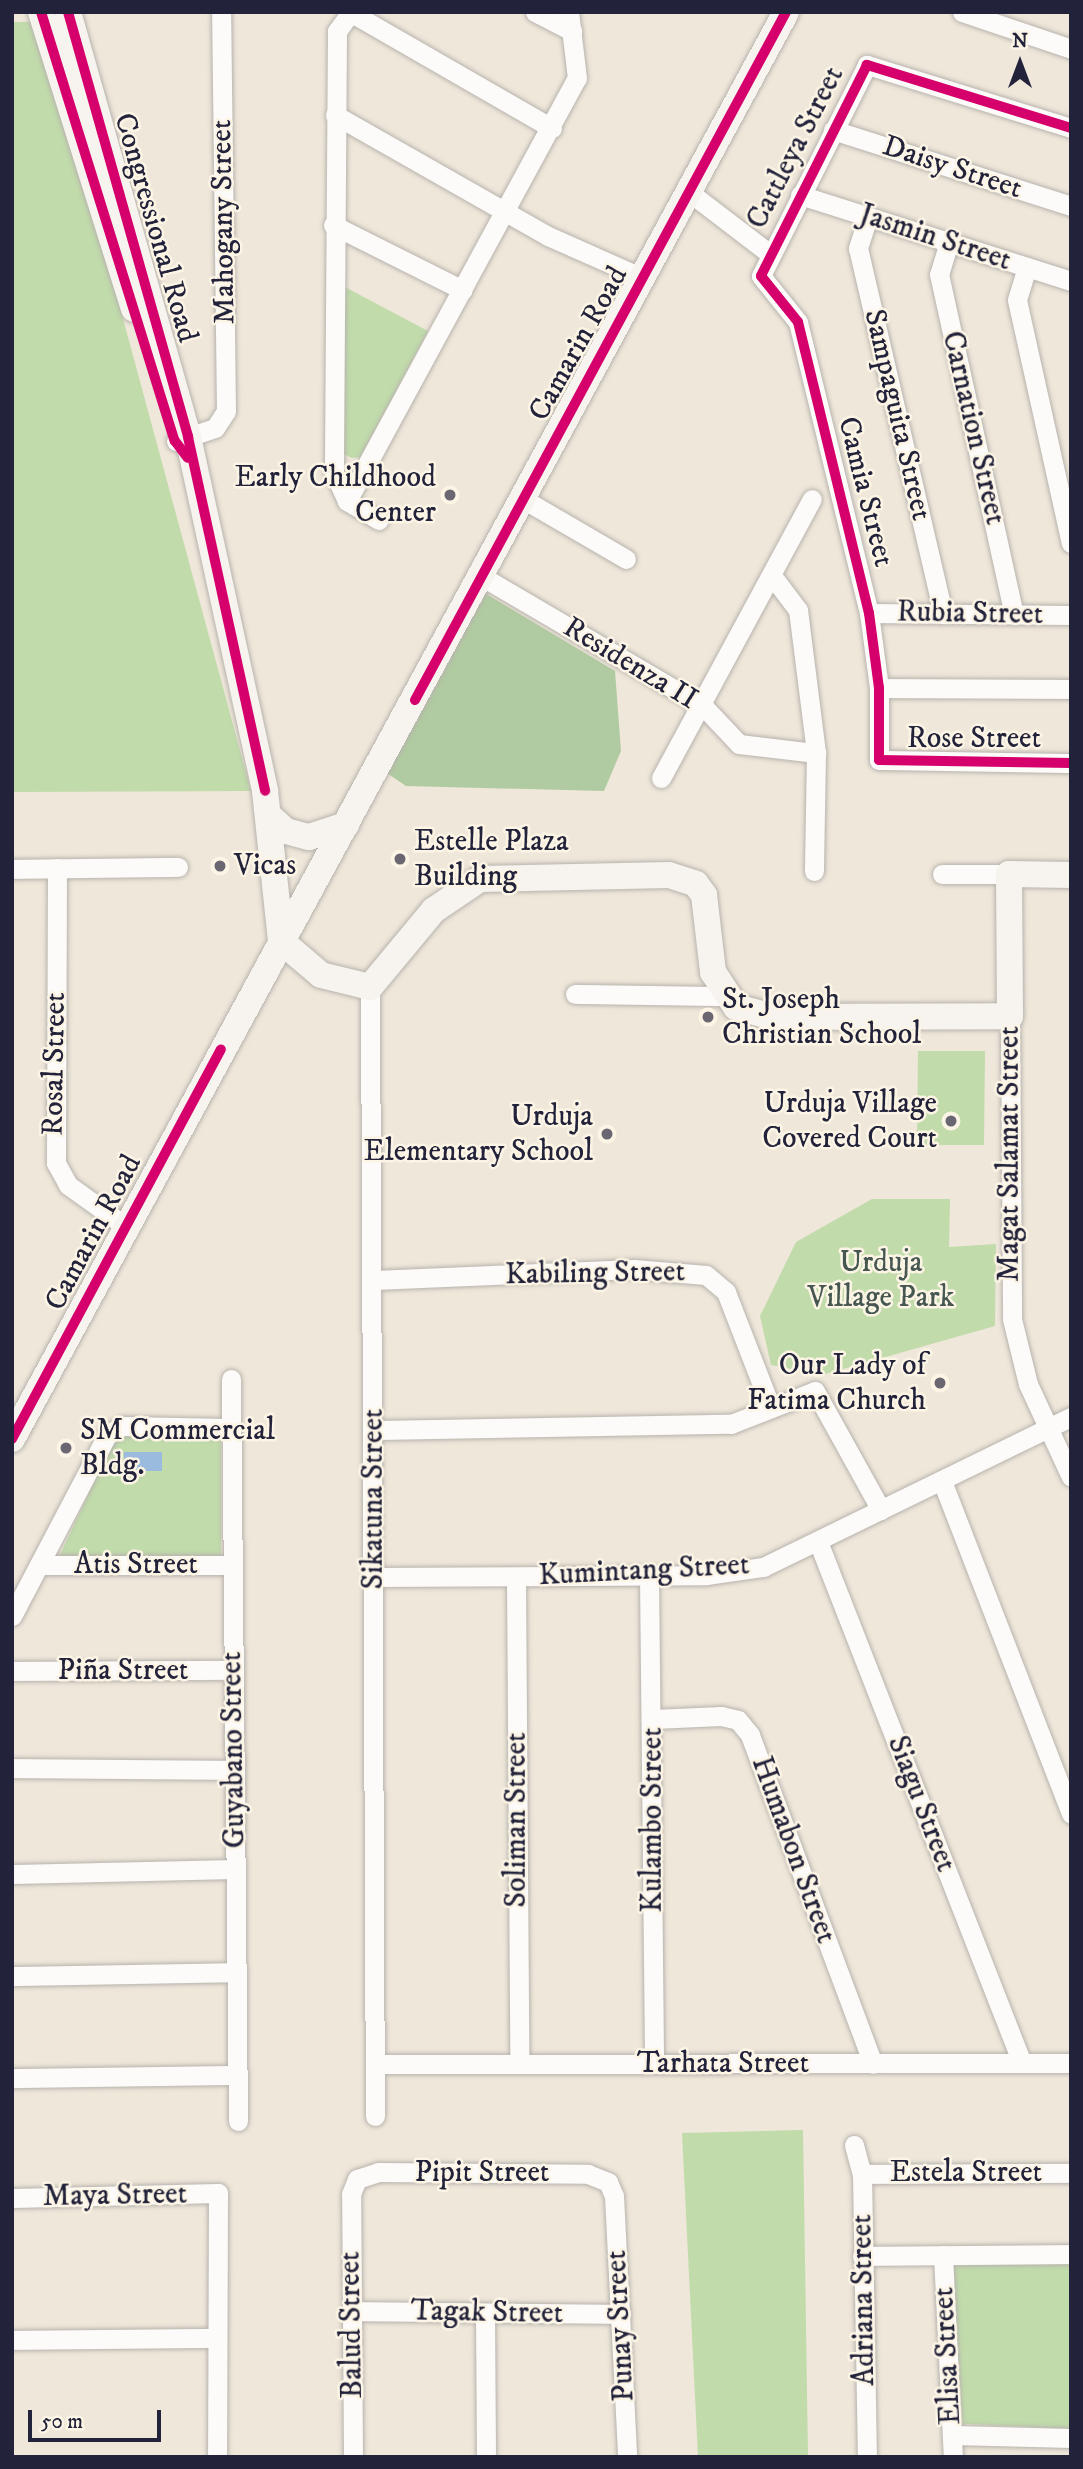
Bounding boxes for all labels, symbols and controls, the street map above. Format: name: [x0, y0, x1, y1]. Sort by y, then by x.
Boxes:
north arrow: [985, 28, 1055, 98]
text: N: [1012, 30, 1028, 53]
street label: Cattleya Street: [740, 61, 852, 235]
street label: Congressional Road: [105, 109, 205, 347]
street label: Mahogany Street: [204, 119, 244, 325]
street label: Daisy Street: [878, 129, 1026, 207]
street label: Jasmin Street: [855, 197, 1015, 279]
street label: Camarin Road: [522, 260, 636, 428]
street label: Sampaguita Street: [855, 306, 939, 524]
street label: Carnation Street: [933, 328, 1013, 528]
street label: Camia Street: [829, 413, 901, 571]
place label: Early Childhood Center: [235, 460, 436, 530]
marker: Early Childhood Center: [442, 487, 458, 503]
street label: Rubia Street: [897, 595, 1043, 633]
street label: Residenza II: [556, 610, 704, 718]
street label: Rose Street: [907, 721, 1041, 757]
place label: Estelle Plaza Building: [414, 824, 569, 894]
place label: Vicas: [234, 848, 296, 884]
marker: Estelle Plaza Building: [392, 851, 408, 867]
marker: Vicas: [212, 858, 228, 874]
place label: St. Joseph Christian School: [722, 982, 921, 1052]
street label: Rosal Street: [36, 992, 74, 1136]
marker: St. Joseph Christian School: [700, 1009, 716, 1025]
street label: Magat Salamat Street: [992, 1026, 1028, 1282]
place label: Urduja Village Covered Court: [762, 1086, 937, 1156]
place label: Urduja Elementary School: [364, 1099, 593, 1170]
marker: Urduja Village Covered Court: [943, 1113, 959, 1129]
marker: Urduja Elementary School: [599, 1126, 615, 1142]
street label: Camarin Road: [38, 1149, 150, 1317]
park label: Urduja Village Park: [808, 1245, 954, 1316]
street label: Kabiling Street: [505, 1254, 685, 1294]
place label: Our Lady of Fatima Church: [747, 1348, 926, 1418]
marker: Our Lady of Fatima Church: [932, 1375, 948, 1391]
street label: Sikatuna Street: [356, 1409, 392, 1589]
place label: SM Commercial Bldg.: [80, 1413, 275, 1484]
marker: SM Commercial Bldg.: [58, 1440, 74, 1456]
street label: Atis Street: [74, 1547, 198, 1583]
street label: Kumintang Street: [538, 1548, 750, 1594]
street label: Guyabano Street: [214, 1651, 254, 1849]
street label: Piña Street: [58, 1653, 188, 1689]
street label: Kulambo Street: [635, 1727, 671, 1913]
street label: Siagu Street: [879, 1731, 963, 1877]
street label: Soliman Street: [499, 1732, 535, 1908]
street label: Humabon Street: [743, 1752, 843, 1948]
street label: Tarhata Street: [637, 2046, 809, 2082]
street label: Pipit Street: [415, 2155, 549, 2191]
street label: Estela Street: [890, 2155, 1042, 2191]
street label: Maya Street: [43, 2177, 187, 2215]
street label: Adriana Street: [845, 2214, 883, 2386]
street label: Punay Street: [599, 2249, 643, 2403]
street label: Balud Street: [333, 2251, 371, 2399]
street label: Elisa Street: [926, 2286, 970, 2426]
street label: Tagak Street: [411, 2294, 563, 2332]
scale bar: [32, 2396, 164, 2440]
text: 50 m: [41, 2409, 83, 2435]

